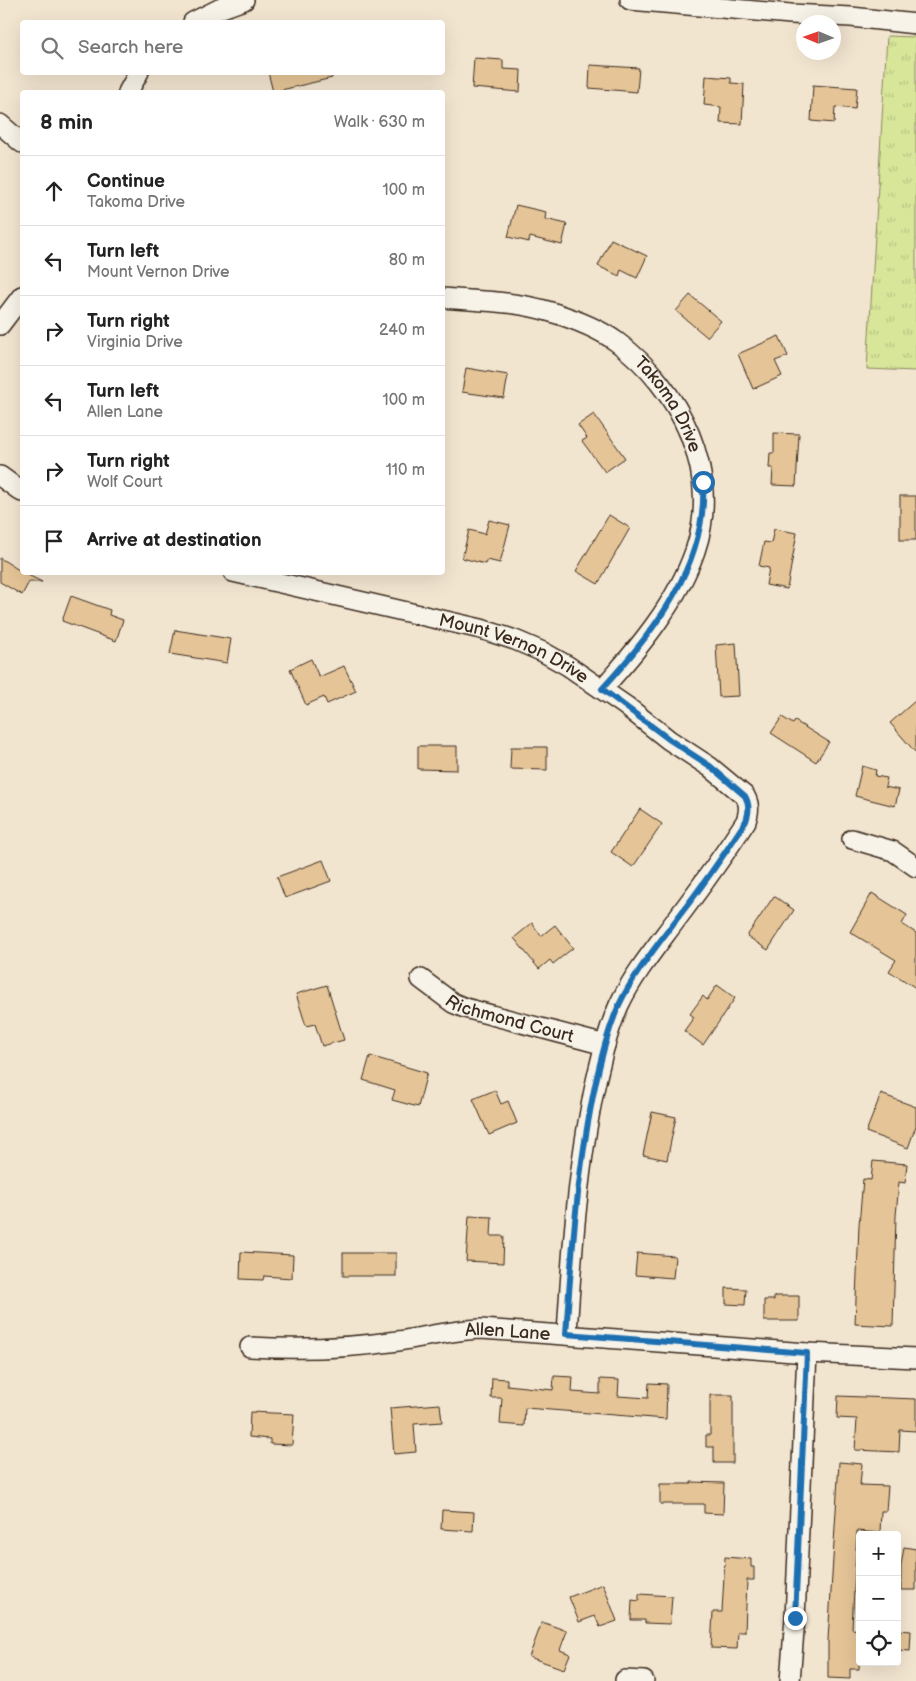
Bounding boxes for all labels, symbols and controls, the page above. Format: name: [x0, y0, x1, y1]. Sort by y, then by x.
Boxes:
north arrow: [796, 15, 841, 60]
search box: [20, 20, 445, 75]
icon: search: [38, 34, 66, 62]
text: Search here: [78, 36, 183, 59]
text: 8 min: [40, 110, 93, 135]
text: Walk · 630 m: [334, 113, 425, 132]
text: Continue: [87, 170, 165, 193]
icon: ahead: [40, 177, 68, 205]
text: 100 m: [382, 181, 425, 200]
text: Takoma Drive: [87, 193, 185, 212]
text: Turn left: [87, 240, 159, 263]
icon: left: [40, 247, 68, 275]
text: 80 m: [389, 251, 425, 270]
text: Mount Vernon Drive: [87, 263, 229, 282]
text: Turn right: [87, 310, 170, 333]
icon: right: [40, 317, 68, 345]
text: 240 m: [379, 321, 425, 340]
text: Virginia Drive: [87, 333, 183, 352]
street label: Takoma Drive: [630, 352, 706, 455]
text: Turn left: [87, 380, 159, 403]
icon: left: [40, 387, 68, 415]
text: 100 m: [382, 391, 425, 410]
text: Allen Lane: [87, 403, 163, 422]
text: Turn right: [87, 450, 170, 473]
icon: right: [40, 457, 68, 485]
text: 110 m: [386, 461, 425, 480]
route start: [692, 471, 715, 494]
text: Wolf Court: [87, 473, 163, 492]
icon: arrive: [40, 527, 68, 555]
text: Arrive at destination: [87, 529, 262, 552]
street label: Mount Vernon Drive: [437, 609, 593, 688]
street label: Richmond Court: [441, 990, 577, 1047]
street label: Allen Lane: [464, 1318, 551, 1345]
map controls: [856, 1531, 901, 1666]
button: +: [856, 1531, 901, 1576]
button: −: [856, 1576, 901, 1621]
route end: [784, 1607, 807, 1630]
button: locate: [856, 1621, 901, 1666]

